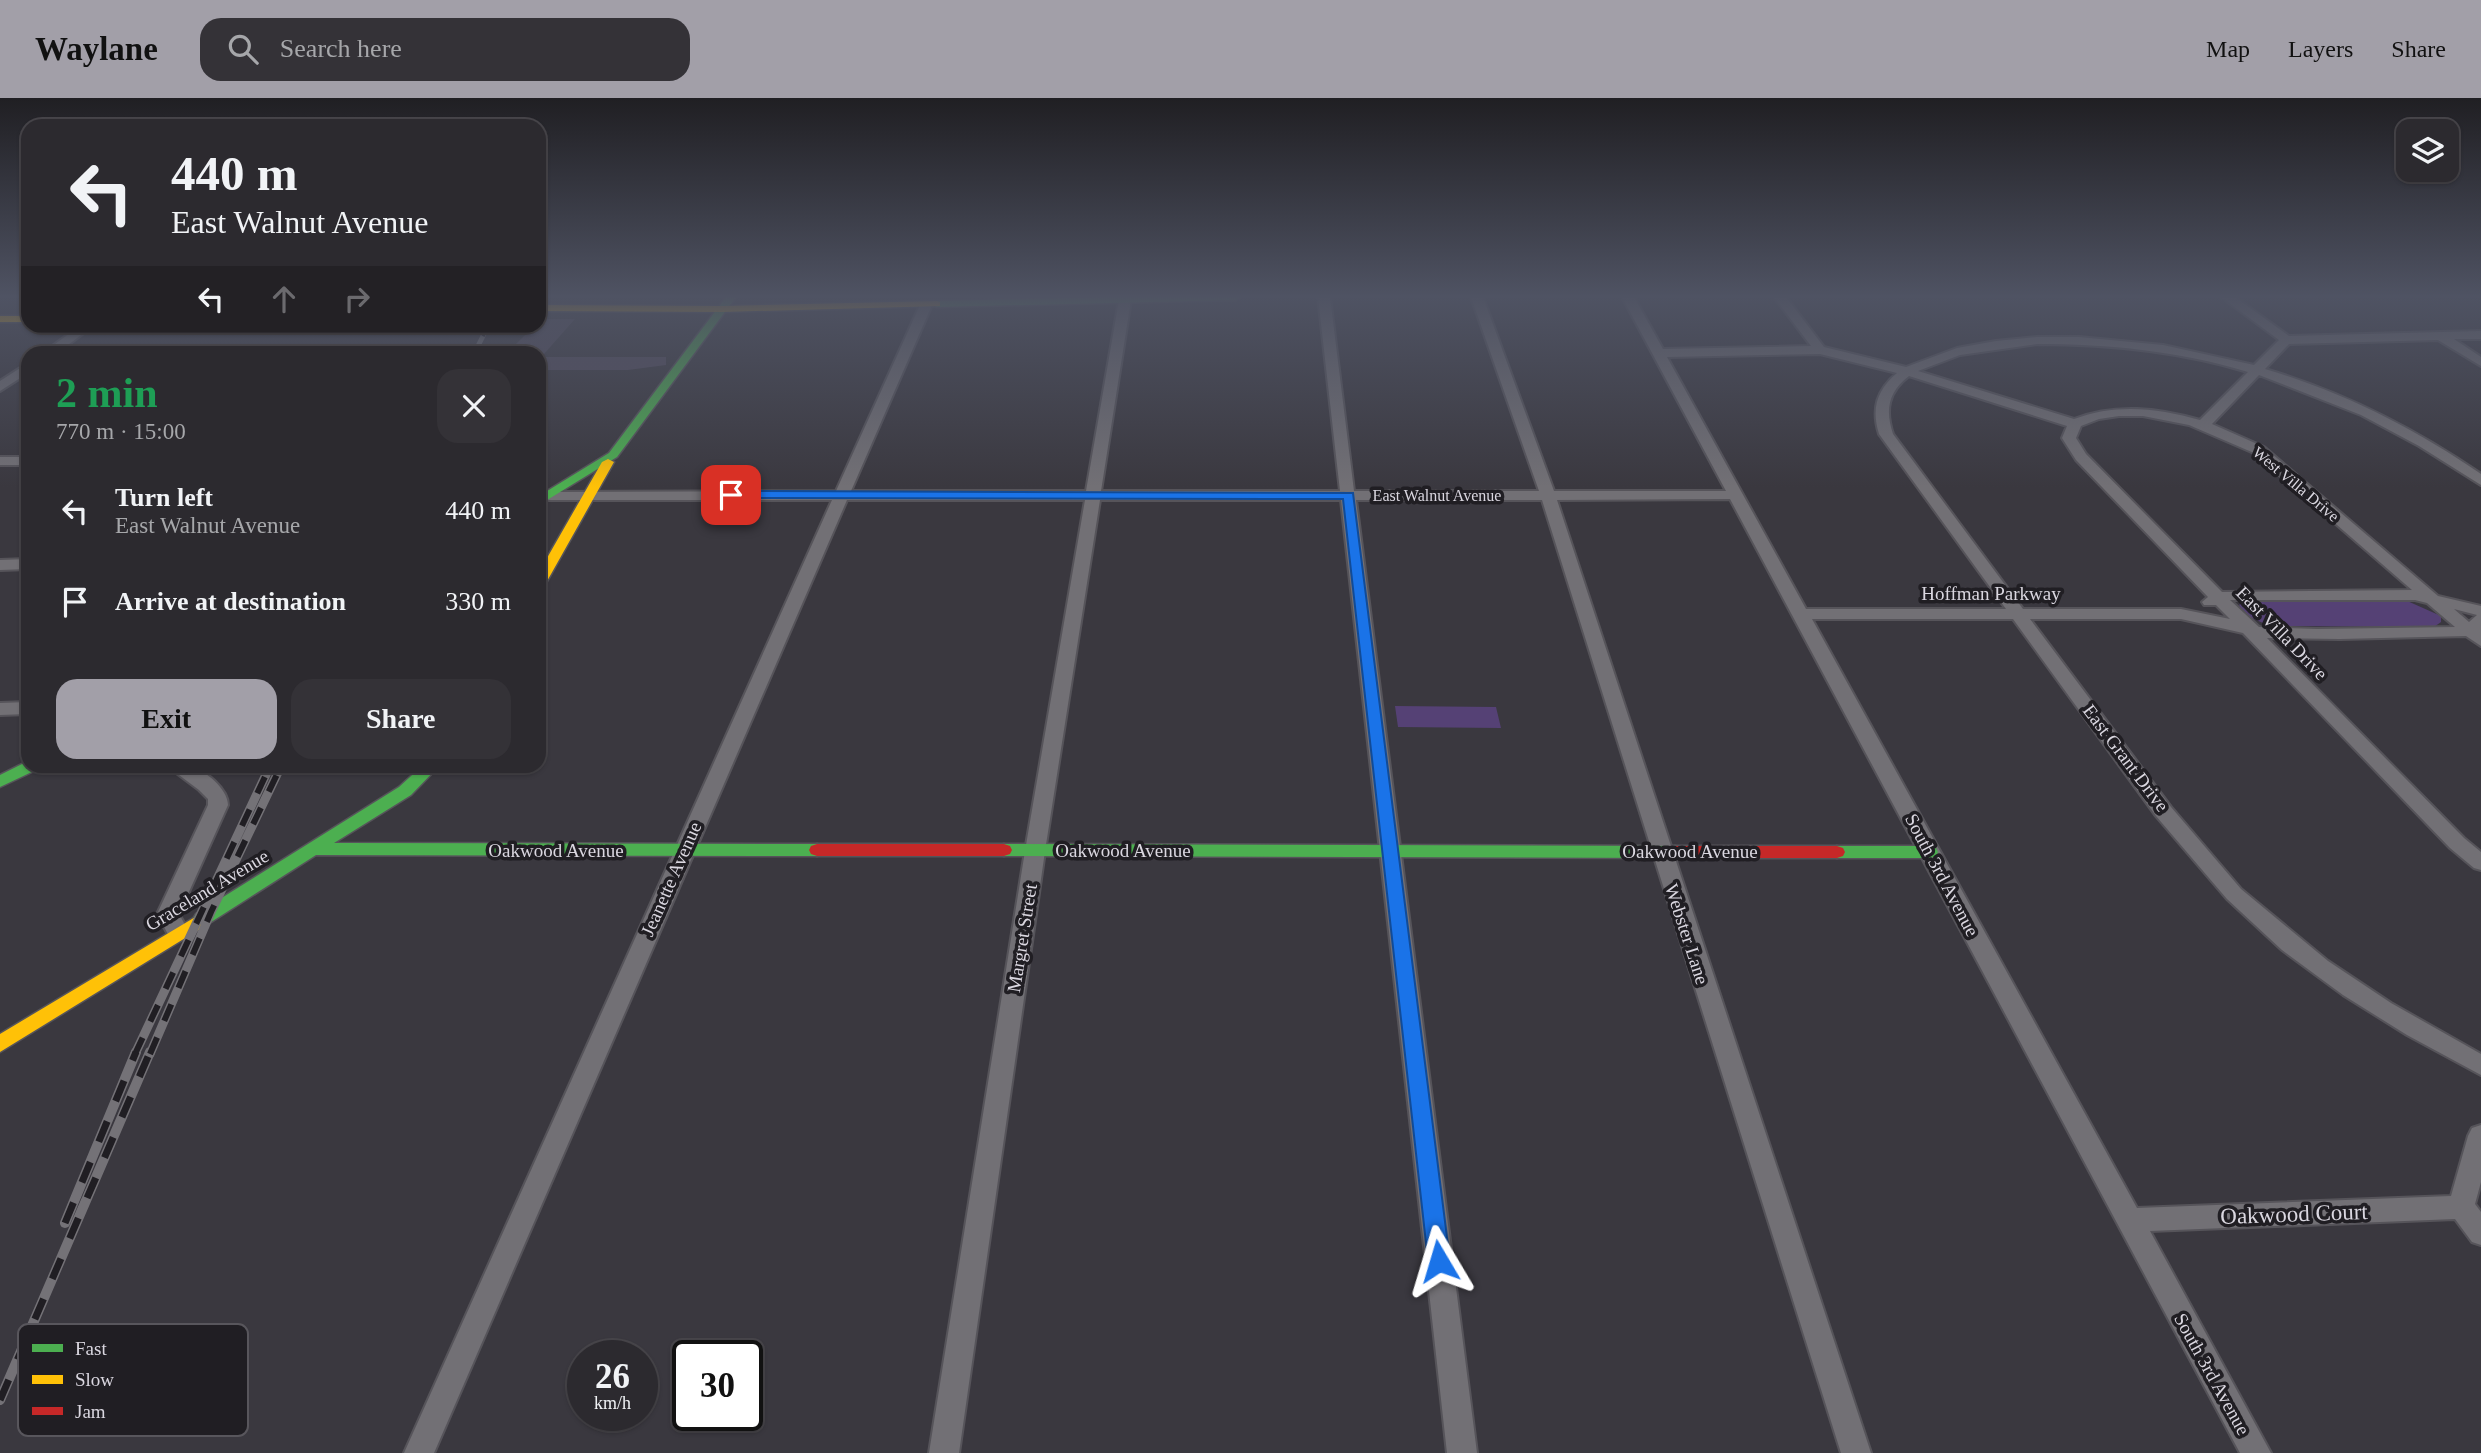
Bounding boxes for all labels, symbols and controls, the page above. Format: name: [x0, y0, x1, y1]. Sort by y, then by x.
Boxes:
search box: [200, 18, 690, 81]
icon: search: [224, 30, 262, 68]
text: Waylane: [35, 31, 158, 67]
text: Search here: [280, 34, 402, 63]
text: Map: [2206, 36, 2250, 62]
text: Layers: [2288, 36, 2353, 62]
text: Share: [2391, 36, 2446, 62]
map controls: [2396, 119, 2459, 182]
button: layers: [2396, 119, 2459, 182]
text: 440 m: [171, 146, 298, 201]
icon: left: [56, 147, 147, 238]
text: East Walnut Avenue: [171, 204, 429, 240]
icon: left: [192, 280, 230, 318]
icon: ahead: [265, 280, 303, 318]
icon: right: [338, 280, 376, 318]
button: close: [437, 369, 511, 443]
text: 2 min: [56, 370, 158, 416]
text: 770 m · 15:00: [56, 419, 186, 444]
street label: West Villa Drive: [2250, 443, 2342, 525]
pin: [701, 465, 761, 525]
icon: arrive: [712, 476, 750, 514]
text: Turn left: [115, 483, 213, 512]
street label: East Walnut Avenue: [1373, 487, 1501, 504]
icon: left: [56, 492, 94, 530]
text: 440 m: [445, 496, 511, 525]
text: East Walnut Avenue: [115, 513, 300, 538]
street label: East Villa Drive: [2232, 582, 2332, 684]
icon: arrive: [56, 583, 94, 621]
street label: Hoffman Parkway: [1921, 583, 2061, 604]
text: Arrive at destination: [115, 587, 346, 616]
text: 330 m: [445, 587, 511, 616]
button: Exit: [56, 679, 277, 759]
button: Share: [291, 679, 511, 759]
street label: East Grant Drive: [2079, 700, 2173, 816]
street label: South 3rd Avenue: [1901, 810, 1983, 940]
street label: Jeanette Avenue: [636, 819, 706, 939]
street label: Oakwood Avenue: [488, 840, 624, 861]
street label: Oakwood Avenue: [1055, 840, 1191, 861]
street label: Oakwood Avenue: [1622, 841, 1758, 862]
street label: Graceland Avenue: [142, 845, 272, 935]
street label: Margret Street: [1003, 881, 1041, 994]
street label: Webster Lane: [1661, 881, 1713, 987]
street label: Oakwood Court: [2220, 1199, 2369, 1229]
position arrow: [1402, 1224, 1476, 1298]
street label: South 3rd Avenue: [2170, 1310, 2254, 1438]
legend: [18, 1324, 248, 1436]
text: Fast: [75, 1338, 107, 1359]
speed limit sign: 30: [672, 1340, 763, 1431]
text: 26: [595, 1357, 630, 1396]
text: Slow: [75, 1369, 114, 1390]
text: km/h: [594, 1393, 631, 1413]
text: Jam: [75, 1401, 106, 1422]

